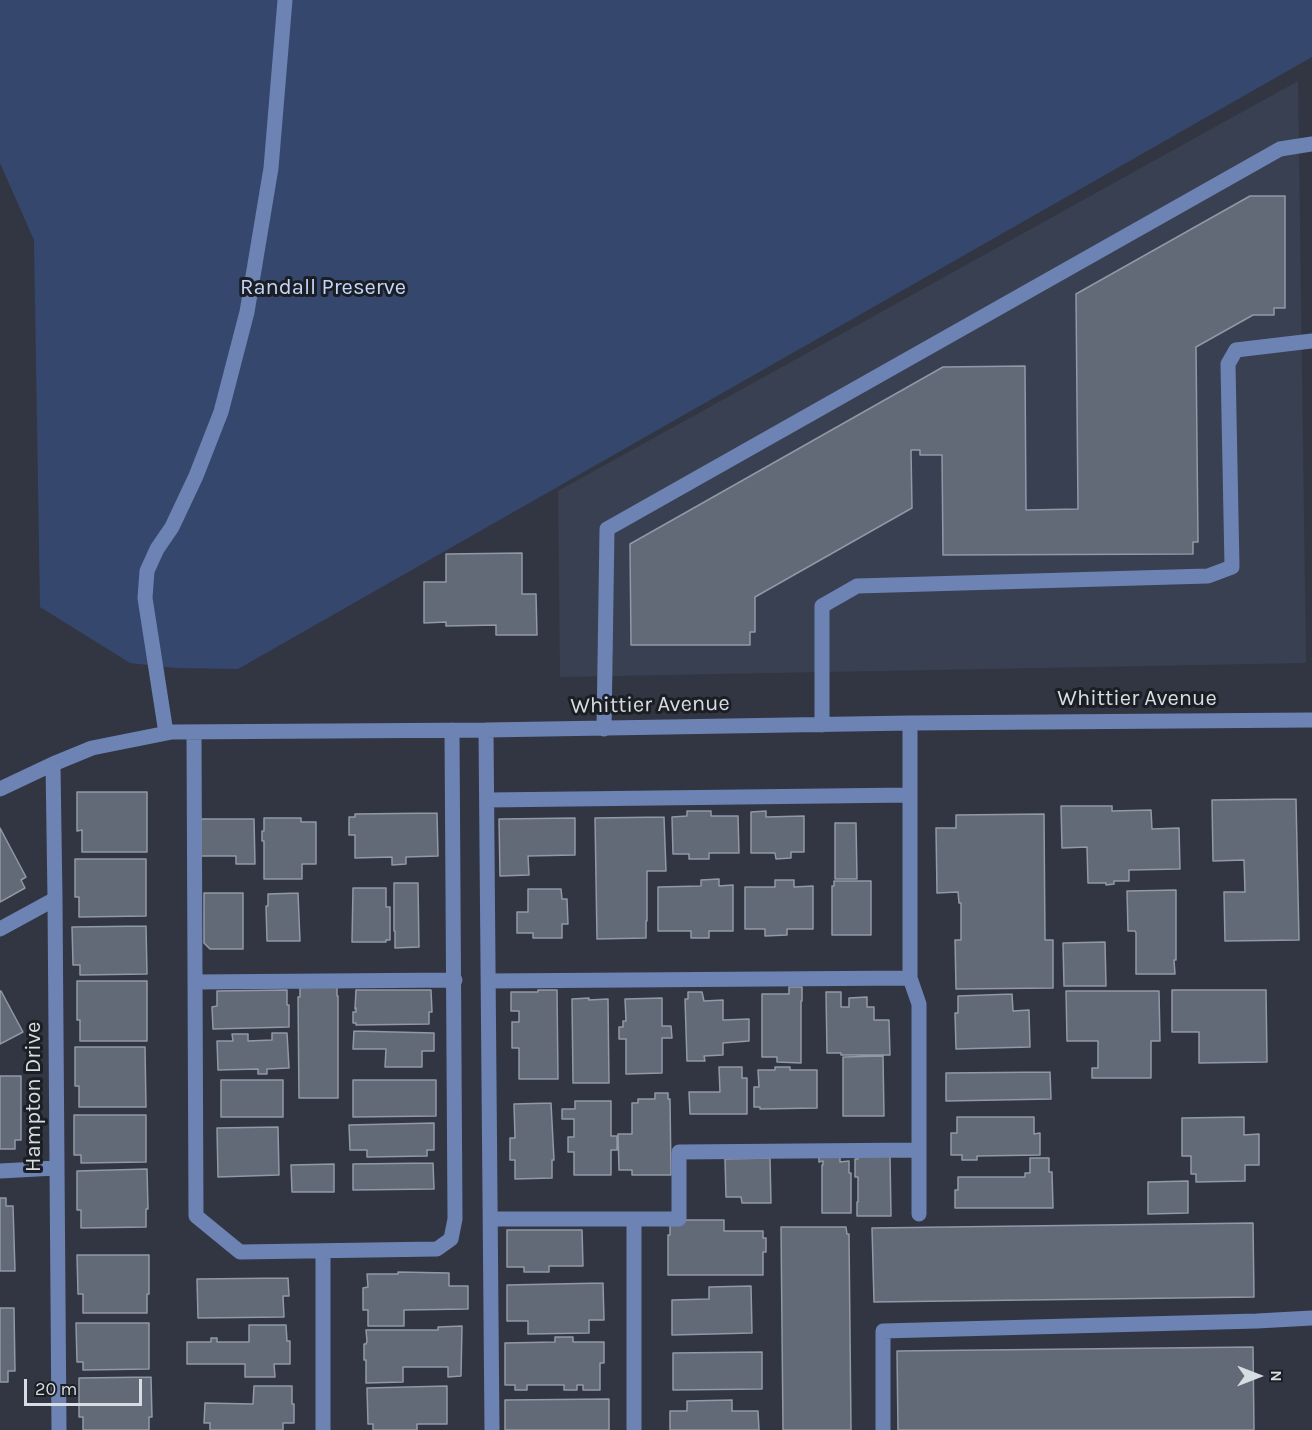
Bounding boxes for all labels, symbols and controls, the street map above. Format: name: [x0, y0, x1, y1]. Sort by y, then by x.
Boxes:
park label: Randall Preserve: [240, 275, 406, 301]
street label: Whittier Avenue: [1057, 686, 1217, 712]
street label: Whittier Avenue: [570, 690, 730, 720]
street label: Hampton Drive: [21, 1022, 47, 1172]
north arrow: [1228, 1346, 1288, 1406]
scale bar: [27, 1367, 146, 1405]
text: N: [1267, 1370, 1286, 1382]
text: 20 m: [35, 1378, 77, 1400]

